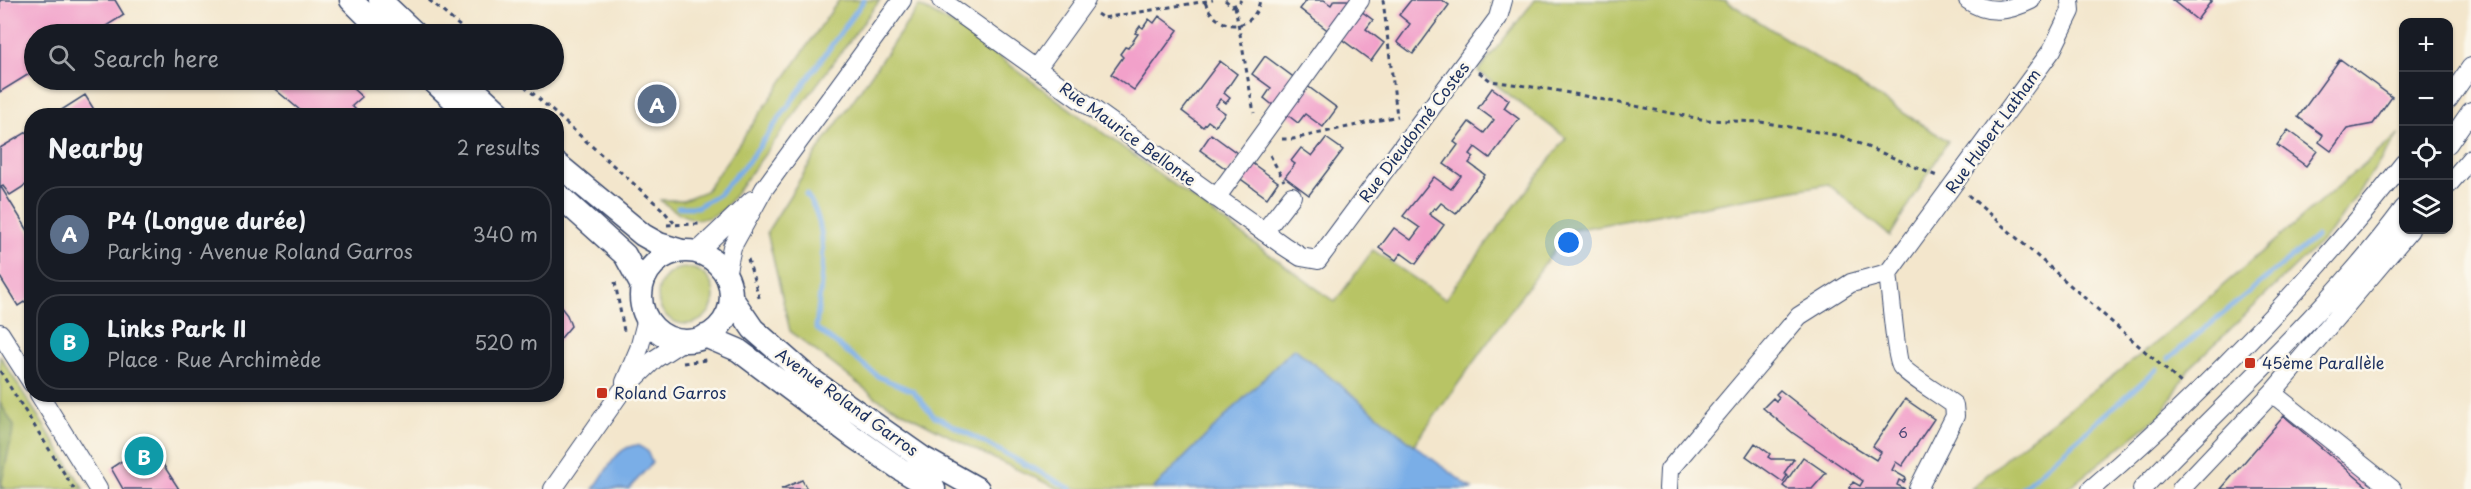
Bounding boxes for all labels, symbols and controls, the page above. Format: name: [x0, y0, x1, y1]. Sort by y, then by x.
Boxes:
map controls: [2399, 18, 2453, 234]
button: +: [2399, 18, 2453, 72]
search box: [24, 24, 564, 90]
icon: search: [45, 41, 78, 74]
text: Search here: [93, 41, 219, 74]
street label: Rue Dieudonné Costes: [1352, 56, 1474, 207]
street label: Rue Hubert Latham: [1939, 63, 2046, 198]
button: −: [2399, 72, 2453, 126]
street label: Rue Maurice Bellonte: [1055, 75, 1202, 191]
pin: A: [638, 82, 676, 126]
button: locate: [2399, 126, 2453, 180]
text: Nearby: [48, 128, 143, 167]
text: 2 results: [457, 132, 540, 162]
button: layers: [2399, 180, 2453, 234]
text: P4 (Longue durée): [107, 203, 306, 236]
text: A: [62, 219, 77, 249]
text: 340 m: [473, 219, 538, 249]
your location: [1554, 228, 1583, 257]
text: Parking · Avenue Roland Garros: [107, 236, 413, 266]
text: Links Park II: [107, 311, 246, 344]
text: B: [63, 327, 76, 357]
text: 520 m: [474, 327, 538, 357]
street label: Avenue Roland Garros: [771, 341, 924, 461]
text: Place · Rue Archimède: [107, 344, 321, 374]
place label: 45ème Parallèle: [2262, 350, 2385, 374]
marker: 45ème Parallèle: [2243, 356, 2257, 370]
place label: Roland Garros: [614, 380, 726, 404]
marker: Roland Garros: [595, 386, 609, 400]
house number: 6: [1898, 422, 1908, 443]
pin: B: [124, 434, 164, 478]

